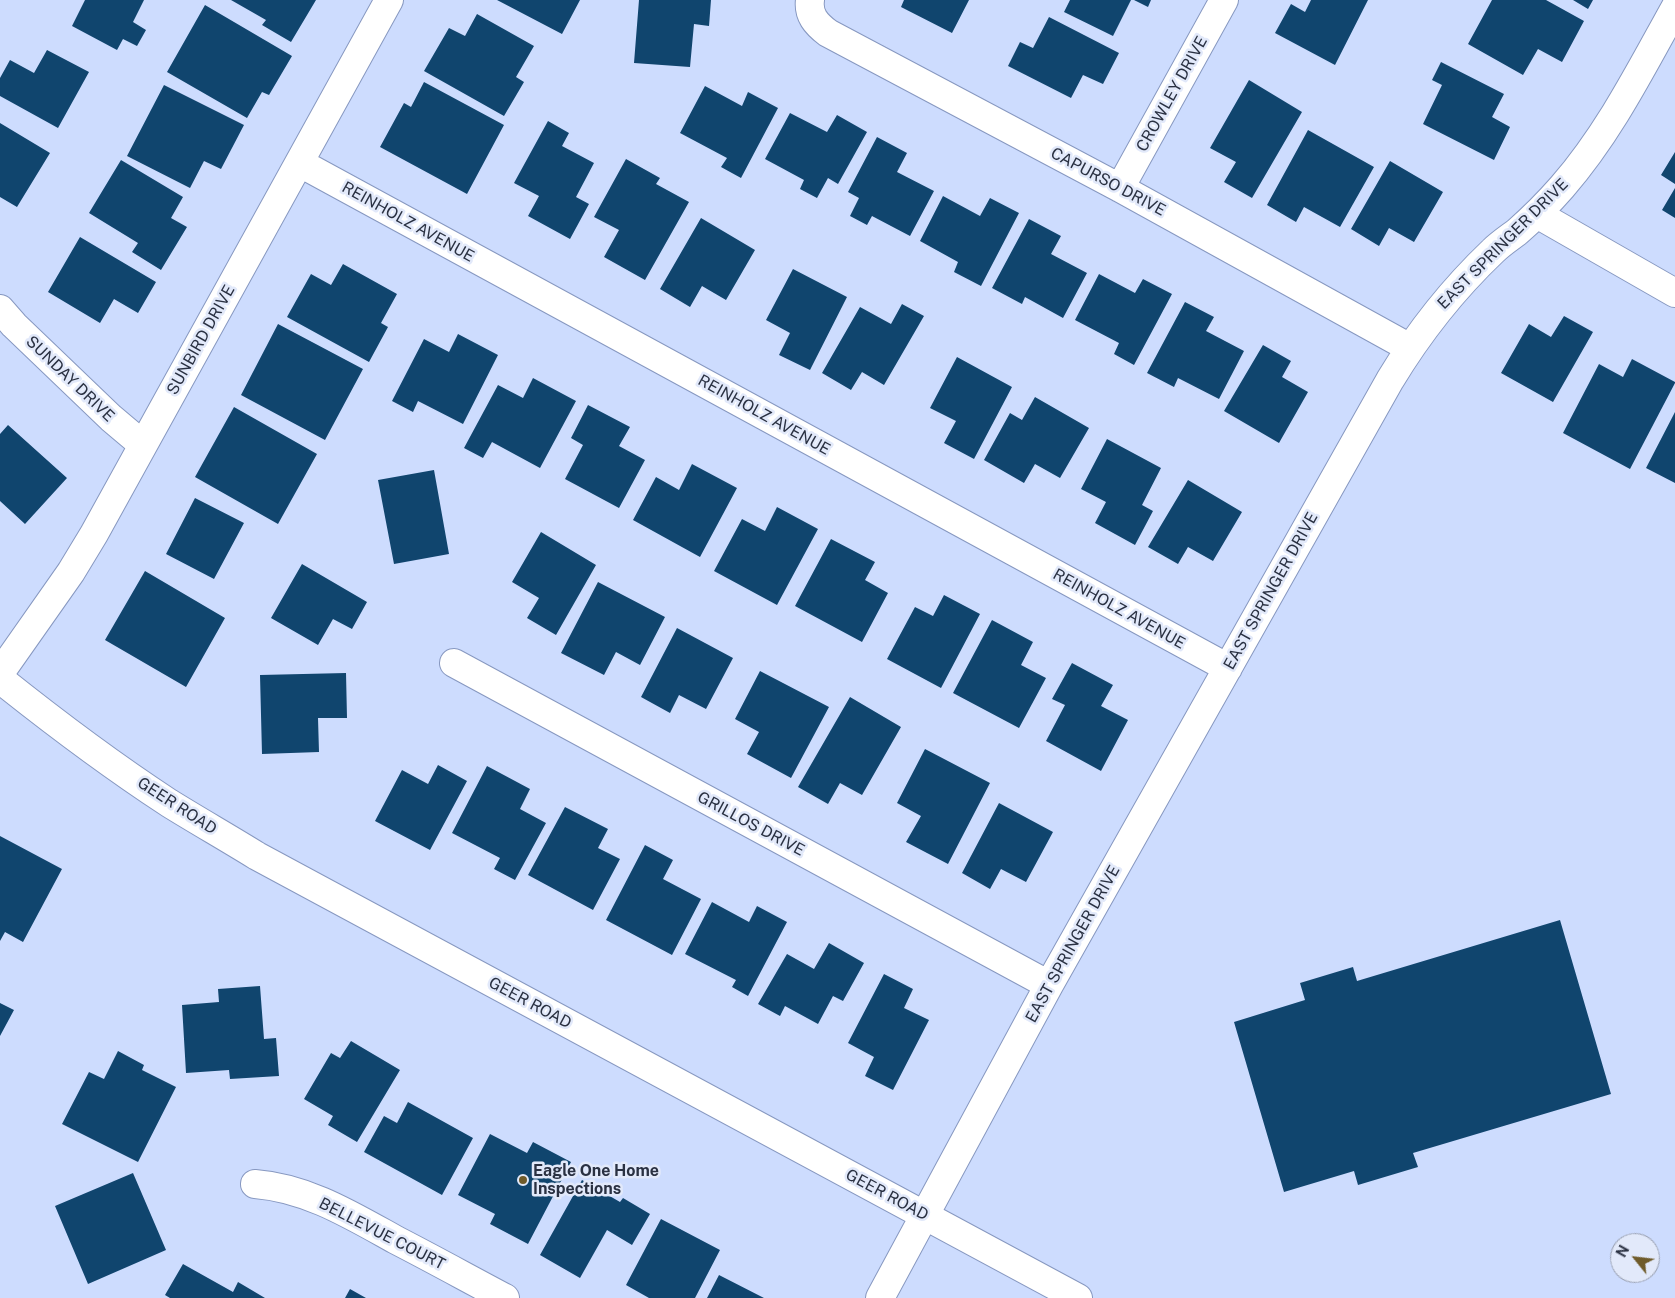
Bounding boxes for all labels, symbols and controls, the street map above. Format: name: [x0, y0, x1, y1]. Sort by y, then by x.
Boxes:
street label: CROWLEY DRIVE: [1132, 33, 1212, 155]
street label: CAPURSO DRIVE: [1047, 144, 1169, 220]
street label: EAST SPRINGER DRIVE: [1434, 175, 1572, 313]
street label: REINHOLZ AVENUE: [339, 178, 477, 266]
street label: SUNBIRD DRIVE: [163, 282, 239, 398]
street label: SUNDAY DRIVE: [22, 332, 118, 426]
street label: REINHOLZ AVENUE: [695, 371, 833, 459]
street label: EAST SPRINGER DRIVE: [1220, 509, 1322, 673]
street label: REINHOLZ AVENUE: [1050, 565, 1188, 653]
street label: GEER ROAD: [134, 773, 220, 839]
street label: GRILLOS DRIVE: [694, 788, 808, 860]
street label: EAST SPRINGER DRIVE: [1022, 862, 1124, 1026]
street label: GEER ROAD: [485, 973, 575, 1033]
place label: Eagle One Home Inspections: [533, 1161, 659, 1199]
street label: GEER ROAD: [842, 1165, 932, 1225]
marker: Eagle One Home Inspections: [517, 1174, 529, 1186]
street label: BELLEVUE COURT: [316, 1194, 448, 1274]
north arrow: [1610, 1233, 1660, 1283]
text: N: [1613, 1243, 1632, 1260]

